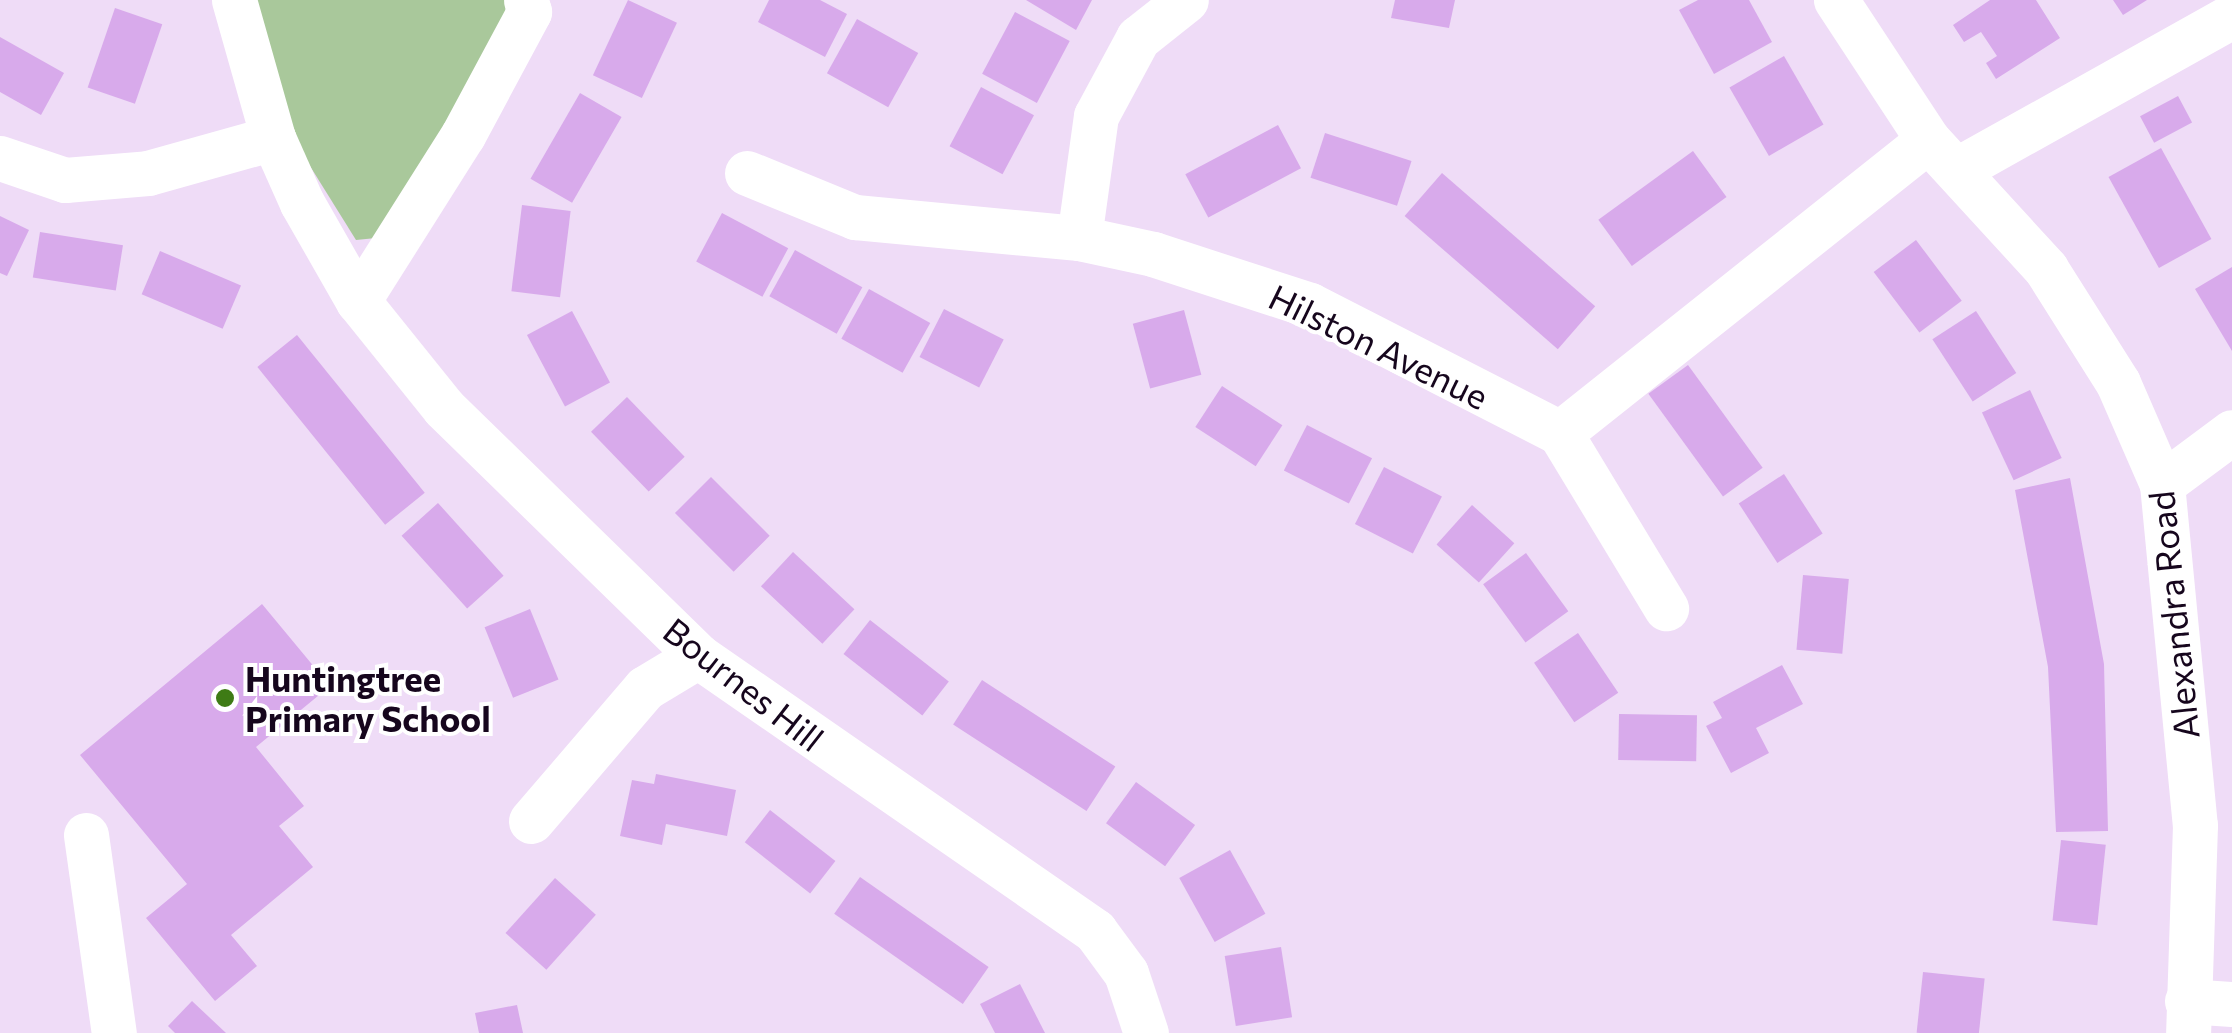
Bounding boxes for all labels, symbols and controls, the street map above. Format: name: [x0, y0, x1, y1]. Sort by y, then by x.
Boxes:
street label: Hilston Avenue: [1263, 275, 1495, 417]
street label: Alexandra Road: [2139, 489, 2207, 741]
street label: Bournes Hill: [656, 609, 832, 759]
place label: Huntingtree Primary School: [245, 657, 491, 739]
marker: Huntingtree Primary School: [214, 687, 236, 709]

